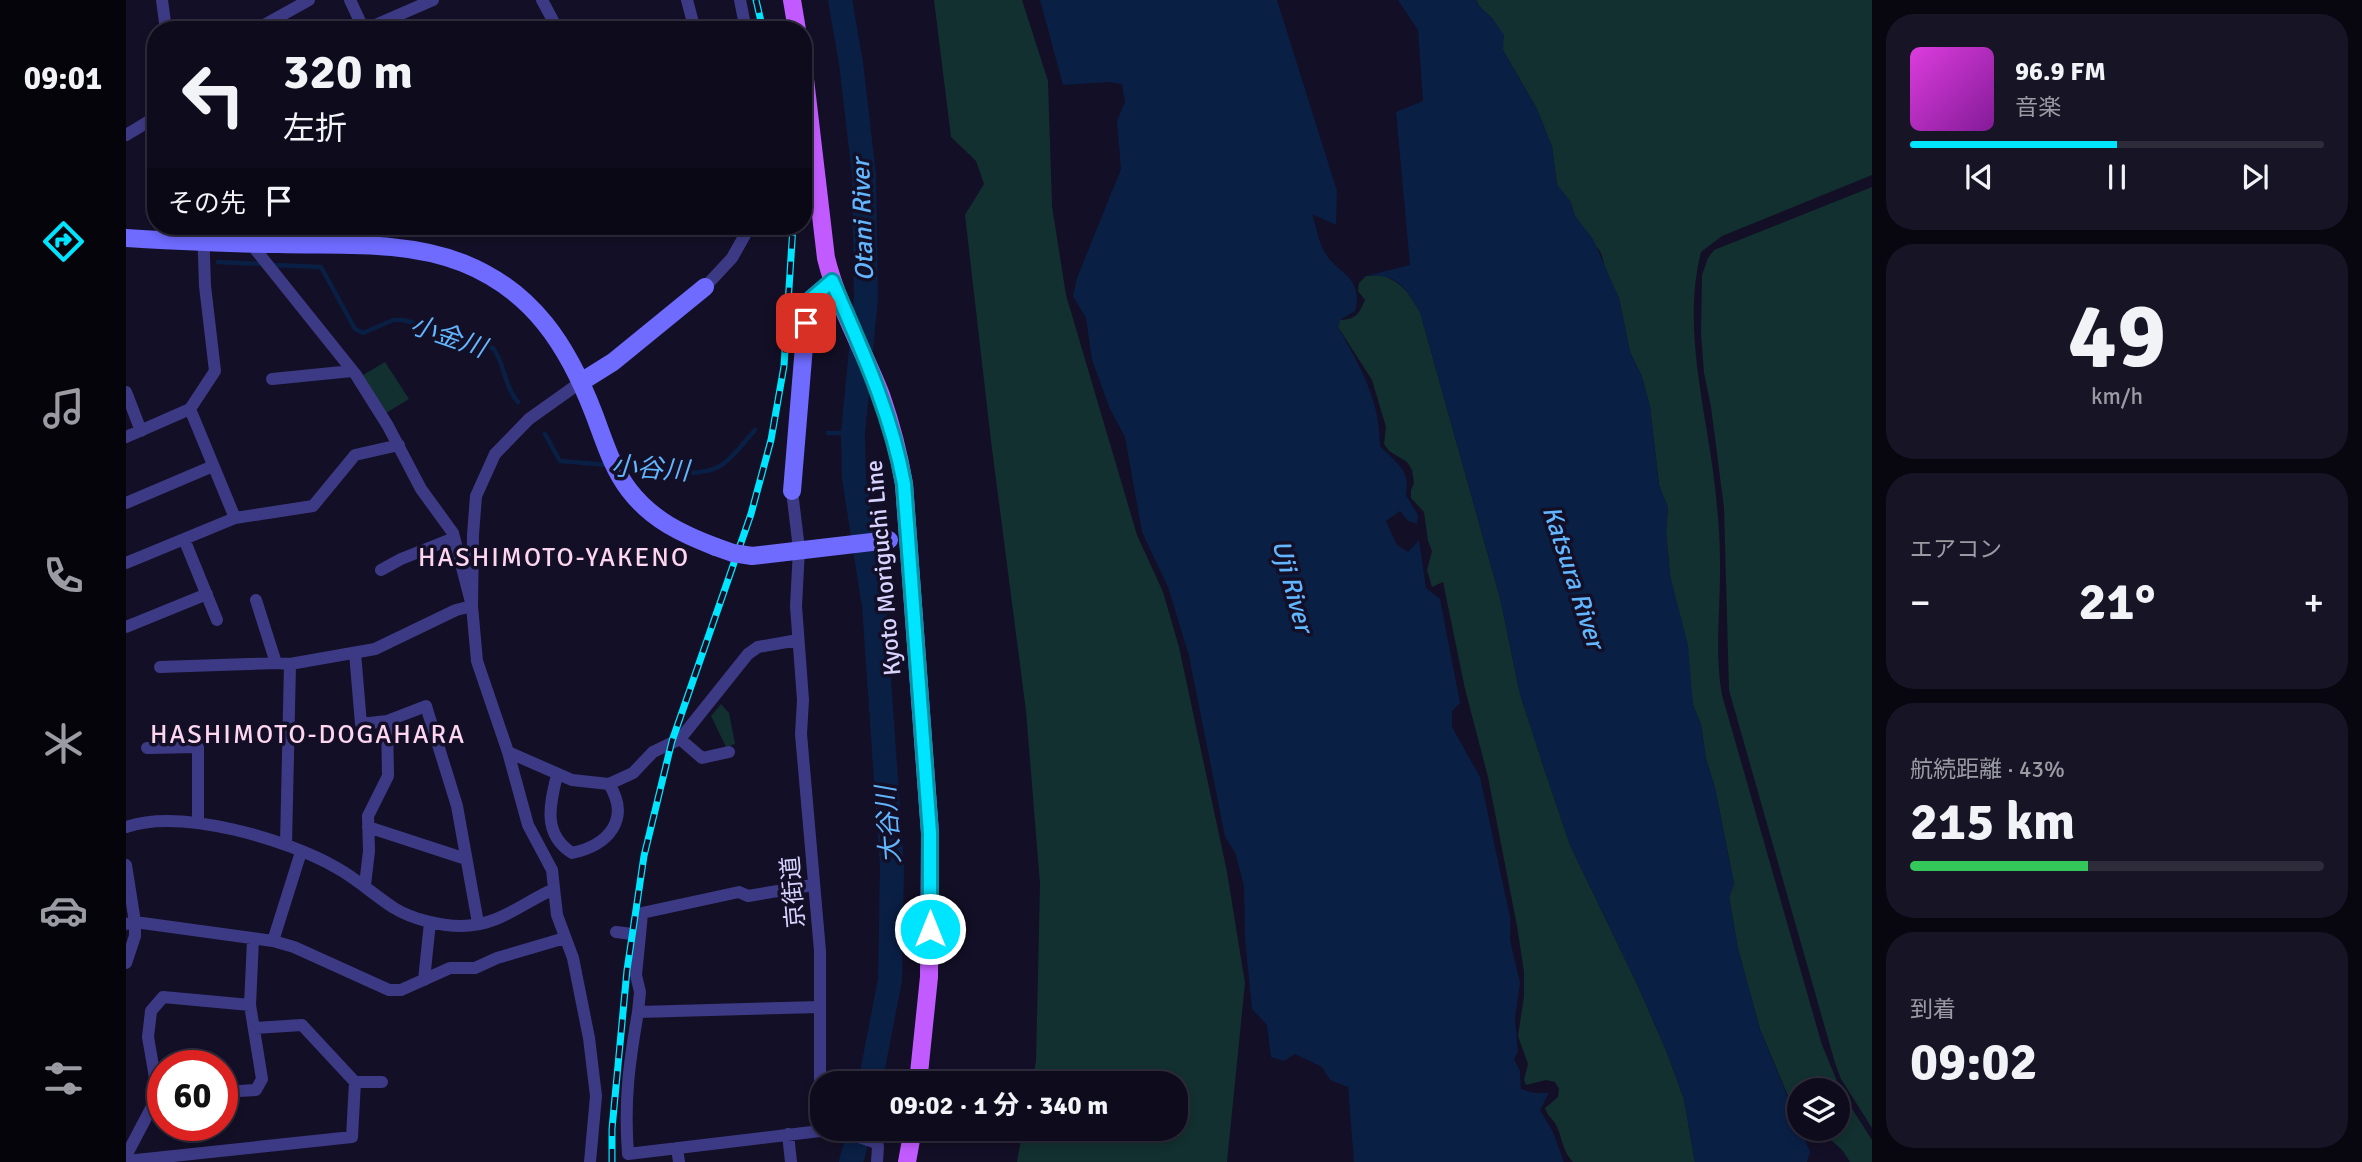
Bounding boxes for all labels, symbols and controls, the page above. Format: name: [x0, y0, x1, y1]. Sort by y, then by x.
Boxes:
text: 320 m: [283, 42, 413, 102]
icon: left: [168, 49, 259, 140]
text: 96.9 FM: [2015, 56, 2106, 88]
text: 09:01: [24, 59, 102, 98]
text: 音楽: [2015, 93, 2061, 122]
text: 左折: [283, 109, 347, 148]
water label: Otani River: [845, 155, 881, 282]
icon: previous: [1960, 158, 1998, 196]
icon: pause: [2098, 158, 2136, 196]
icon: next: [2236, 158, 2274, 196]
icon: arrive: [260, 182, 298, 220]
text: その先: [168, 188, 246, 220]
icon: directions: [39, 217, 88, 266]
text: 49: [2068, 280, 2166, 393]
pin: [776, 293, 836, 353]
icon: arrive: [787, 304, 825, 342]
water label: 小金川: [406, 309, 493, 366]
text: km/h: [2091, 382, 2143, 411]
icon: music: [39, 384, 88, 433]
water label: 小谷川: [610, 450, 693, 488]
street label: Kyoto Moriguchi Line: [859, 459, 907, 677]
water label: Katsura River: [1535, 502, 1612, 656]
text: エアコン: [1910, 535, 2002, 564]
water label: Uji River: [1264, 537, 1320, 639]
district label: HASHIMOTO-YAKENO: [418, 542, 690, 574]
icon: phone: [39, 551, 88, 600]
text: 21°: [2079, 570, 2155, 634]
text: −: [1910, 579, 1931, 626]
text: +: [2303, 579, 2324, 626]
icon: climate: [39, 719, 88, 768]
district label: HASHIMOTO-DOGAHARA: [150, 719, 466, 751]
text: 航続距離 · 43%: [1910, 755, 2065, 784]
water label: 大谷川: [870, 782, 908, 865]
text: 215 km: [1910, 790, 2075, 854]
street label: 京街道: [775, 855, 811, 929]
icon: car: [39, 886, 88, 935]
position arrow: [893, 892, 967, 966]
text: 到着: [1910, 995, 1956, 1024]
text: 09:02: [1910, 1030, 2038, 1094]
speed limit sign: 60: [147, 1050, 238, 1141]
icon: filters: [39, 1054, 88, 1103]
map controls: [1787, 1078, 1850, 1141]
button: layers: [1787, 1078, 1850, 1141]
text: 09:02 · 1 分 · 340 m: [890, 1090, 1108, 1122]

